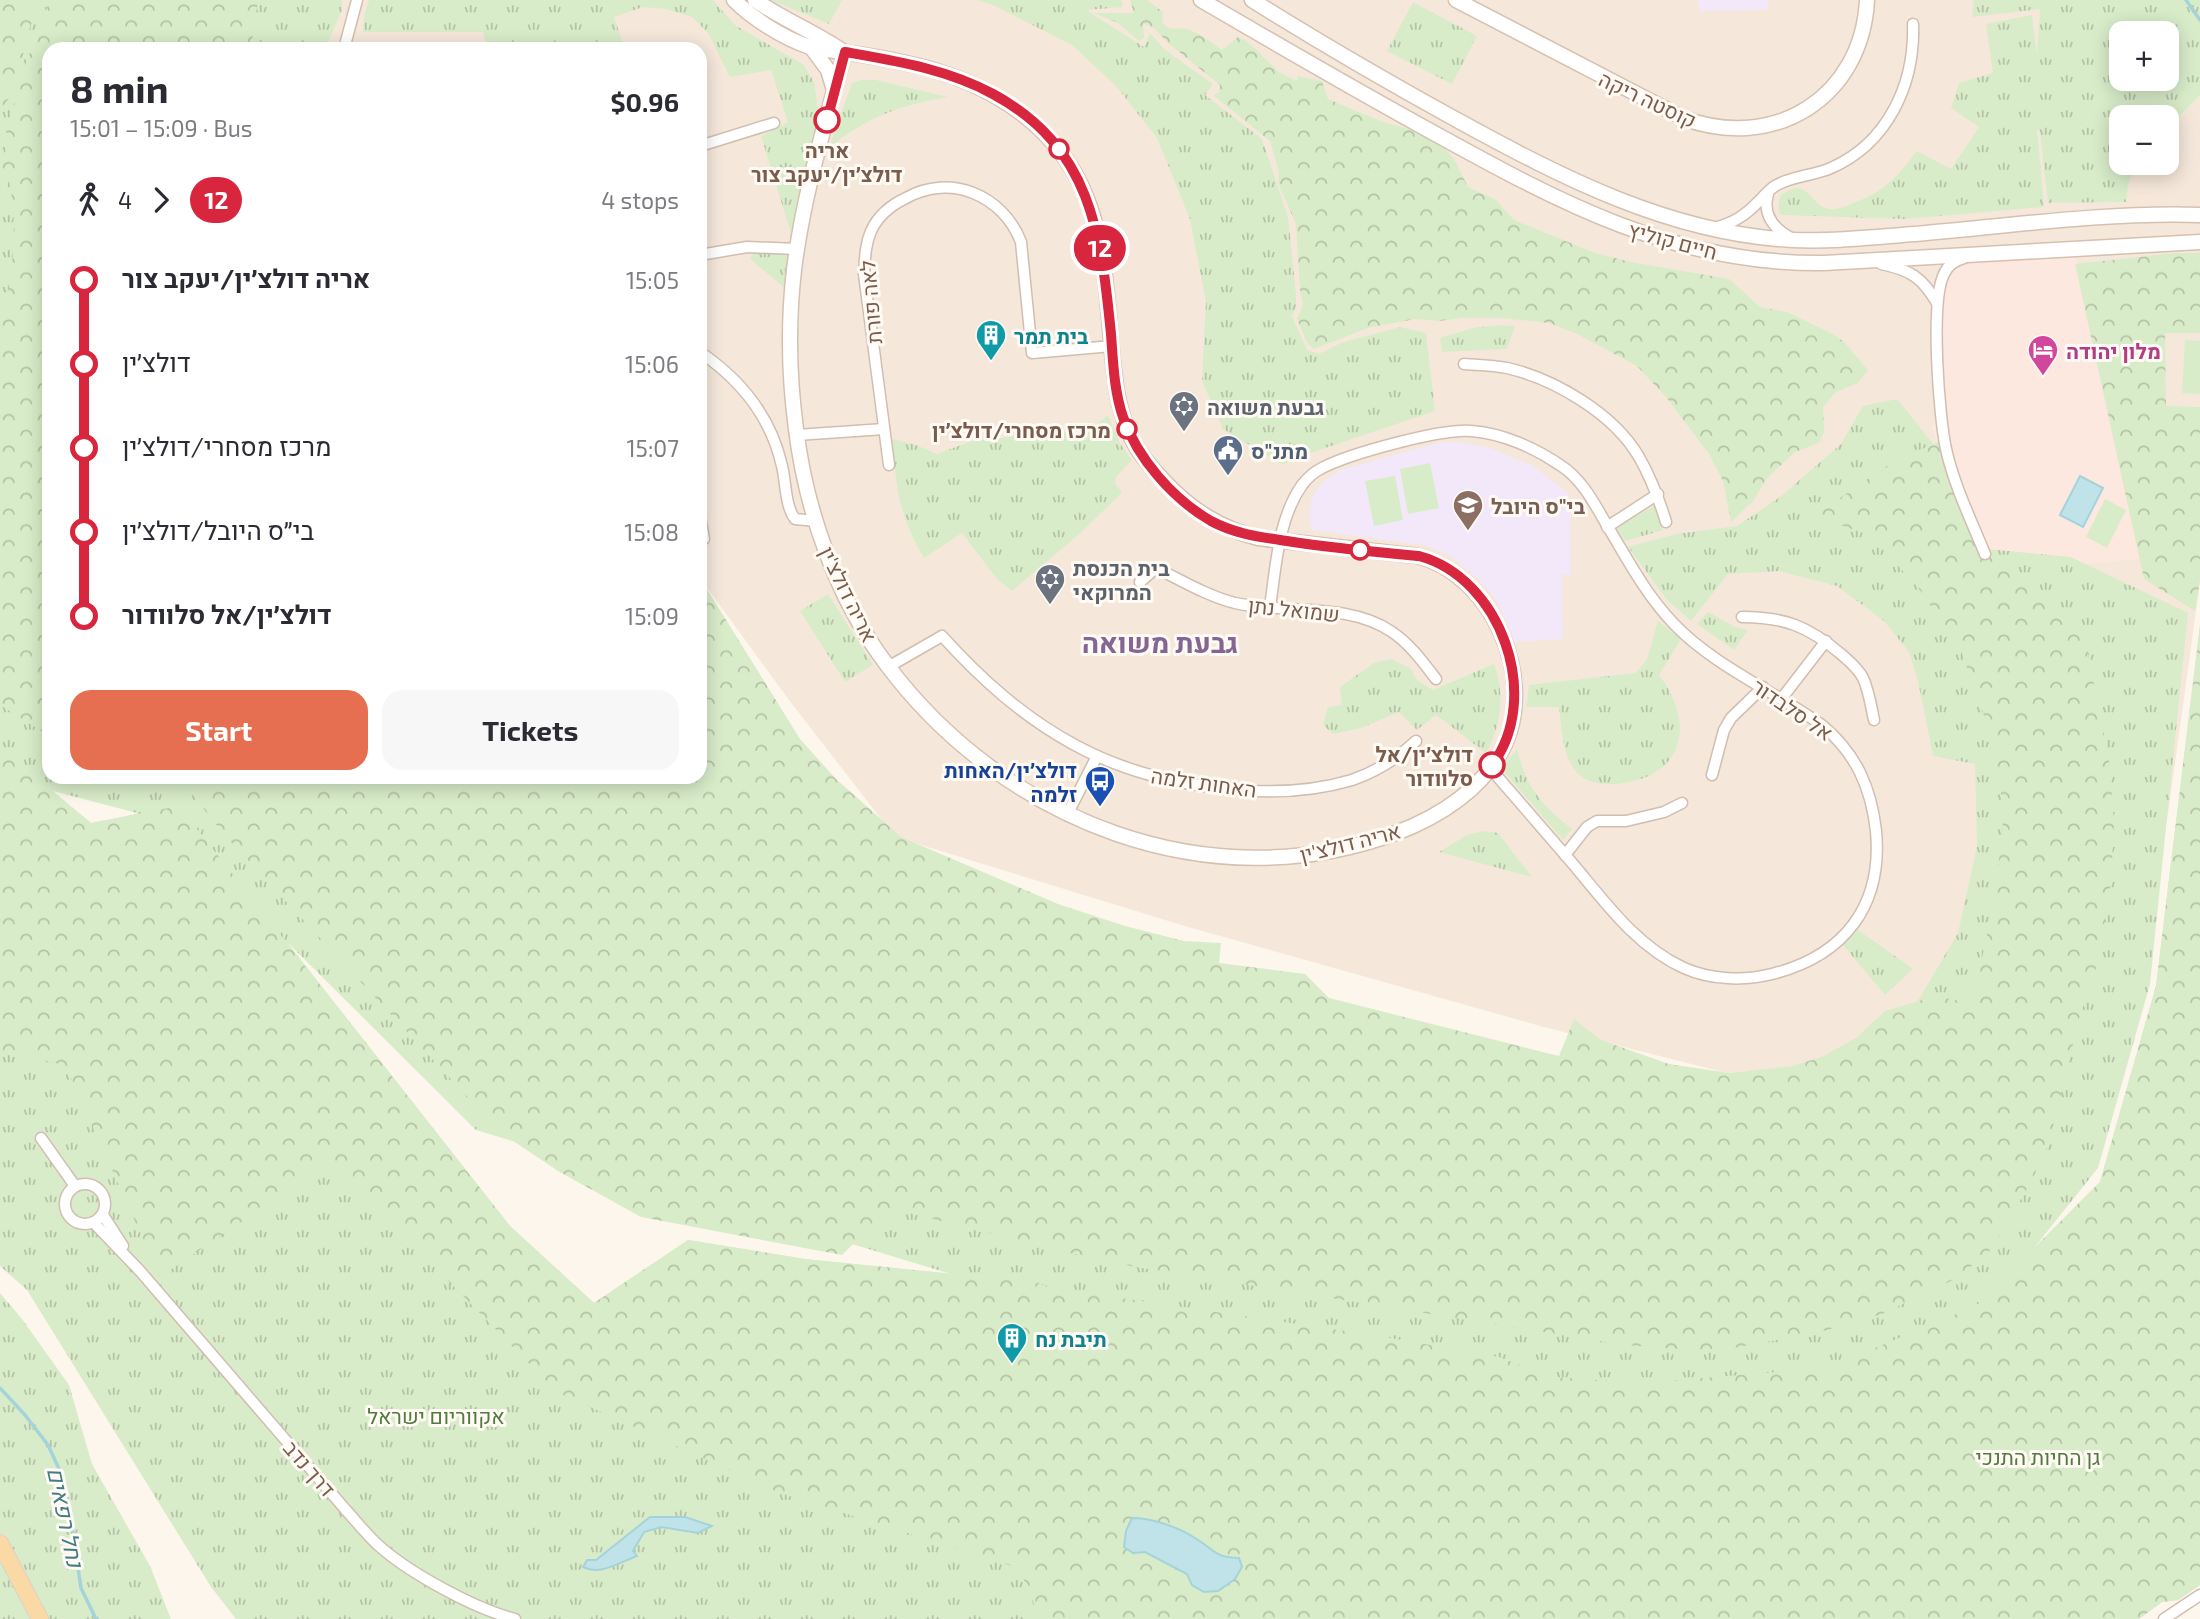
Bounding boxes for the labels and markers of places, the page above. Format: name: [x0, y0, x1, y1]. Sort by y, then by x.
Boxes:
marker: אריה דולצ׳ין/יעקב צור: [814, 107, 840, 133]
place label: אריה דולצ׳ין/יעקב צור: [751, 137, 903, 186]
unlabelled marker: [1049, 139, 1069, 159]
building icon: בית תמר: [974, 318, 1008, 362]
place label: בית תמר: [1014, 323, 1089, 348]
hotel icon: מלון יהודה: [2026, 333, 2060, 377]
place label: מלון יהודה: [2066, 338, 2161, 363]
synagogue icon: גבעת משואה: [1167, 389, 1201, 433]
place label: גבעת משואה: [1207, 394, 1324, 419]
place label: מרכז מסחרי/דולצ׳ין: [932, 417, 1111, 442]
marker: מרכז מסחרי/דולצ׳ין: [1117, 419, 1137, 439]
public building icon: מתנ"ס: [1211, 433, 1245, 477]
place label: מתנ"ס: [1251, 438, 1308, 463]
school or university icon: בי"ס היובל: [1451, 488, 1485, 532]
place label: בי"ס היובל: [1491, 493, 1586, 518]
unlabelled marker: [1350, 540, 1370, 560]
place label: בית הכנסת המרוקאי: [1073, 555, 1170, 604]
synagogue icon: בית הכנסת המרוקאי: [1033, 562, 1067, 606]
place label: דולצ׳ין/אל סלוודור: [1375, 741, 1473, 790]
marker: דולצ׳ין/אל סלוודור: [1479, 752, 1505, 778]
place label: דולצ׳ין/האחות זלמה: [944, 757, 1077, 806]
bus stop icon: דולצ׳ין/האחות זלמה: [1083, 764, 1117, 808]
building icon: תיבת נח: [995, 1321, 1029, 1365]
place label: תיבת נח: [1035, 1326, 1107, 1351]

